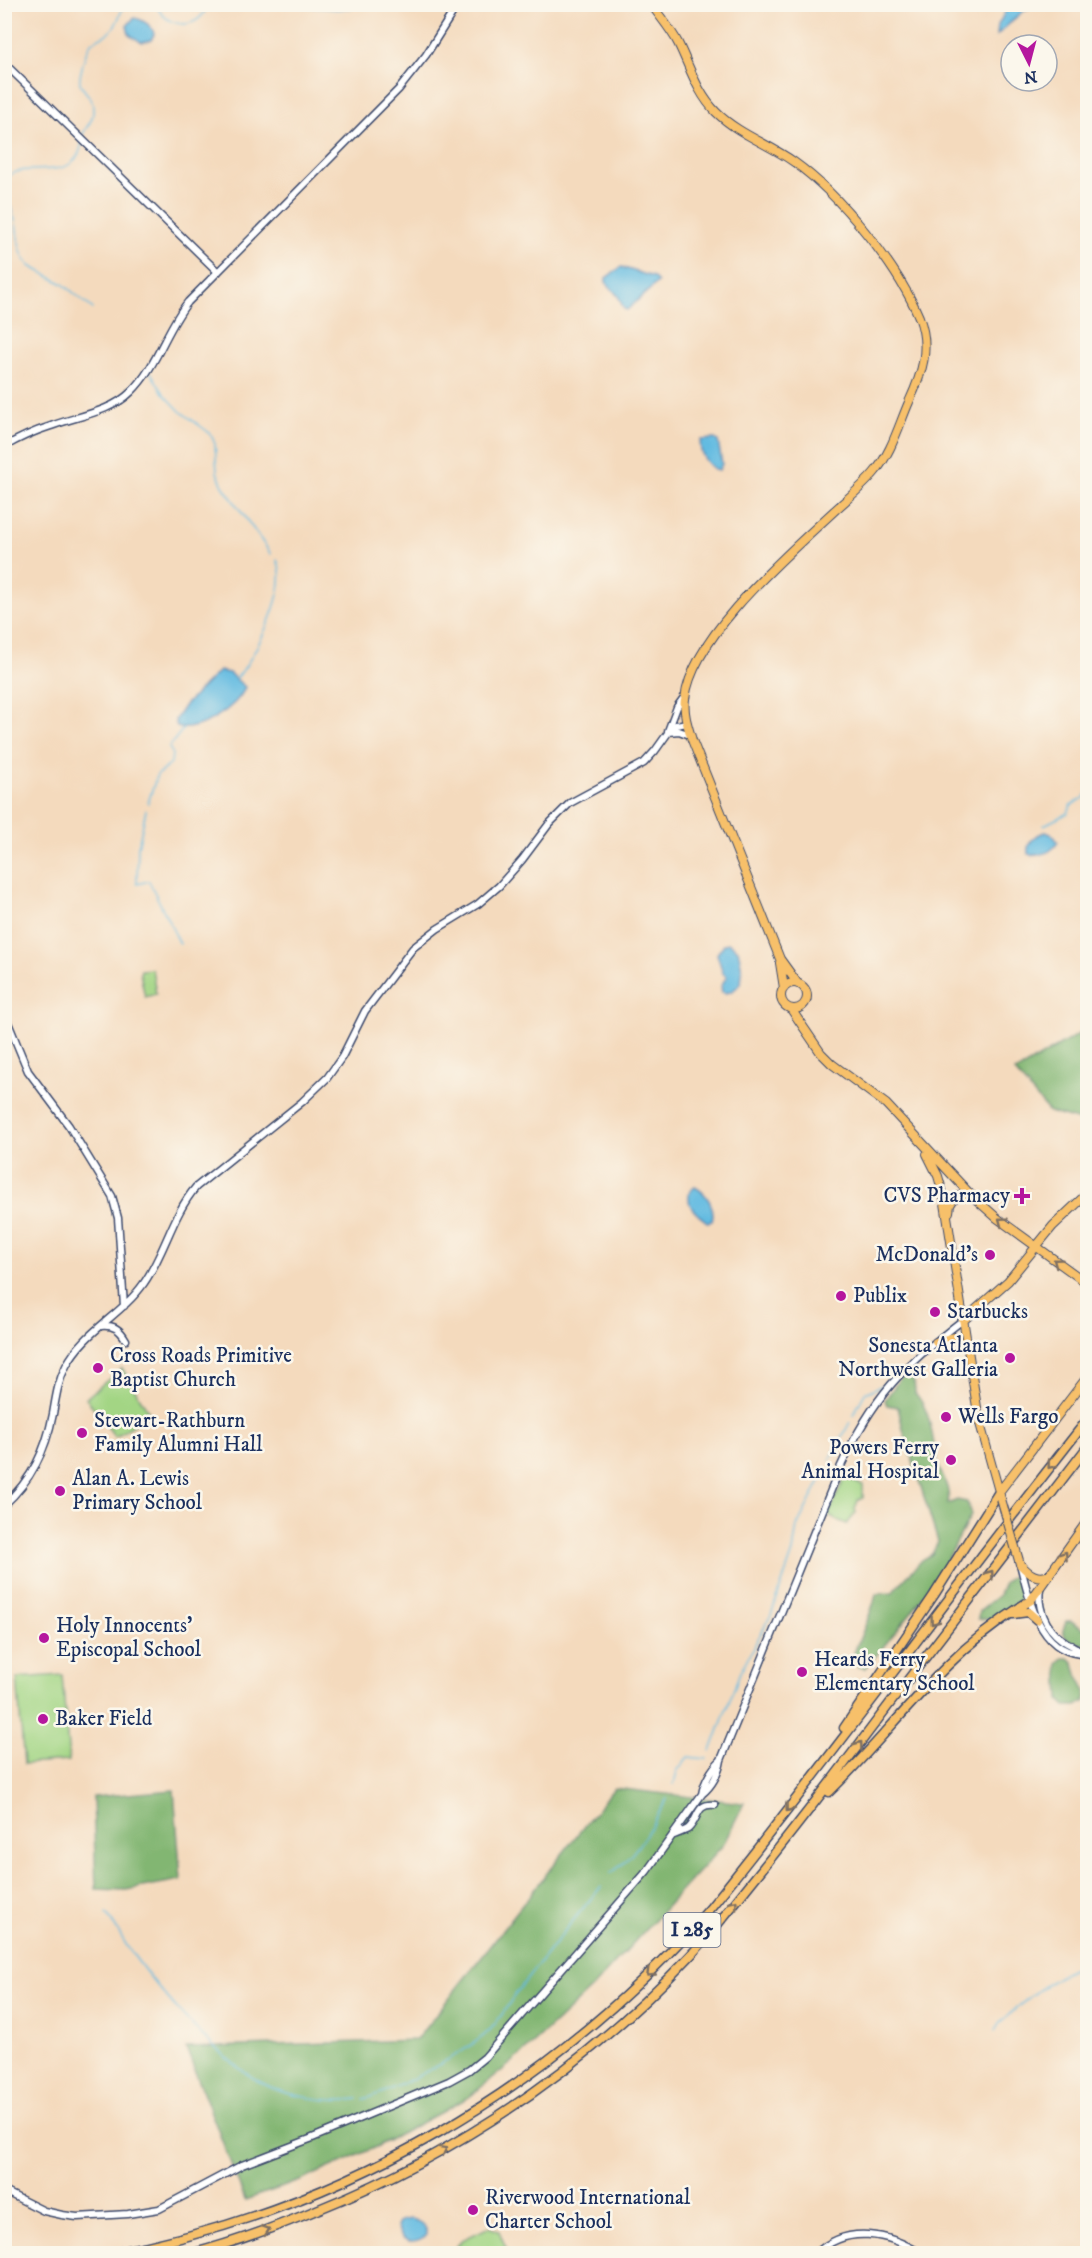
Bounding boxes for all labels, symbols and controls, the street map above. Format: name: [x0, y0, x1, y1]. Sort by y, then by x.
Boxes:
north arrow: [999, 33, 1059, 93]
text: N: [1023, 66, 1038, 88]
place label: CVS Pharmacy: [884, 1183, 1011, 1209]
marker: CVS Pharmacy: [1015, 1189, 1029, 1203]
one-way arrow: [998, 1217, 1009, 1228]
place label: McDonald's: [875, 1242, 978, 1268]
marker: McDonald's: [983, 1248, 997, 1262]
one-way arrow: [1053, 1258, 1064, 1269]
place label: Publix: [853, 1283, 907, 1309]
marker: Publix: [834, 1289, 848, 1303]
place label: Starbucks: [947, 1299, 1028, 1325]
marker: Starbucks: [928, 1305, 942, 1319]
place label: Sonesta Atlanta Northwest Galleria: [838, 1333, 998, 1383]
place label: Cross Roads Primitive Baptist Church: [110, 1343, 292, 1393]
marker: Sonesta Atlanta Northwest Galleria: [1003, 1351, 1017, 1365]
marker: Cross Roads Primitive Baptist Church: [91, 1361, 105, 1375]
place label: Wells Fargo: [957, 1404, 1058, 1430]
place label: Stewart-Rathburn Family Alumni Hall: [94, 1408, 263, 1458]
marker: Wells Fargo: [939, 1410, 953, 1424]
marker: Stewart-Rathburn Family Alumni Hall: [75, 1426, 89, 1440]
place label: Powers Ferry Animal Hospital: [801, 1435, 940, 1485]
marker: Powers Ferry Animal Hospital: [944, 1453, 958, 1467]
one-way arrow: [1048, 1458, 1059, 1469]
place label: Alan A. Lewis Primary School: [72, 1466, 203, 1516]
marker: Alan A. Lewis Primary School: [53, 1484, 67, 1498]
one-way arrow: [1057, 1551, 1068, 1562]
one-way arrow: [982, 1569, 993, 1580]
place label: Holy Innocents' Episcopal School: [56, 1613, 202, 1663]
one-way arrow: [930, 1614, 941, 1625]
marker: Holy Innocents' Episcopal School: [37, 1631, 51, 1645]
place label: Heards Ferry Elementary School: [814, 1647, 975, 1697]
marker: Heards Ferry Elementary School: [795, 1665, 809, 1679]
place label: Baker Field: [55, 1706, 153, 1732]
marker: Baker Field: [36, 1712, 50, 1726]
one-way arrow: [851, 1741, 862, 1752]
one-way arrow: [785, 1801, 796, 1812]
one-way arrow: [727, 1900, 738, 1911]
road number: I 285: [664, 1913, 720, 1947]
one-way arrow: [647, 1966, 658, 1977]
one-way arrow: [437, 2146, 447, 2157]
place label: Riverwood International Charter School: [485, 2185, 691, 2235]
marker: Riverwood International Charter School: [466, 2203, 480, 2217]
one-way arrow: [260, 2225, 271, 2238]

